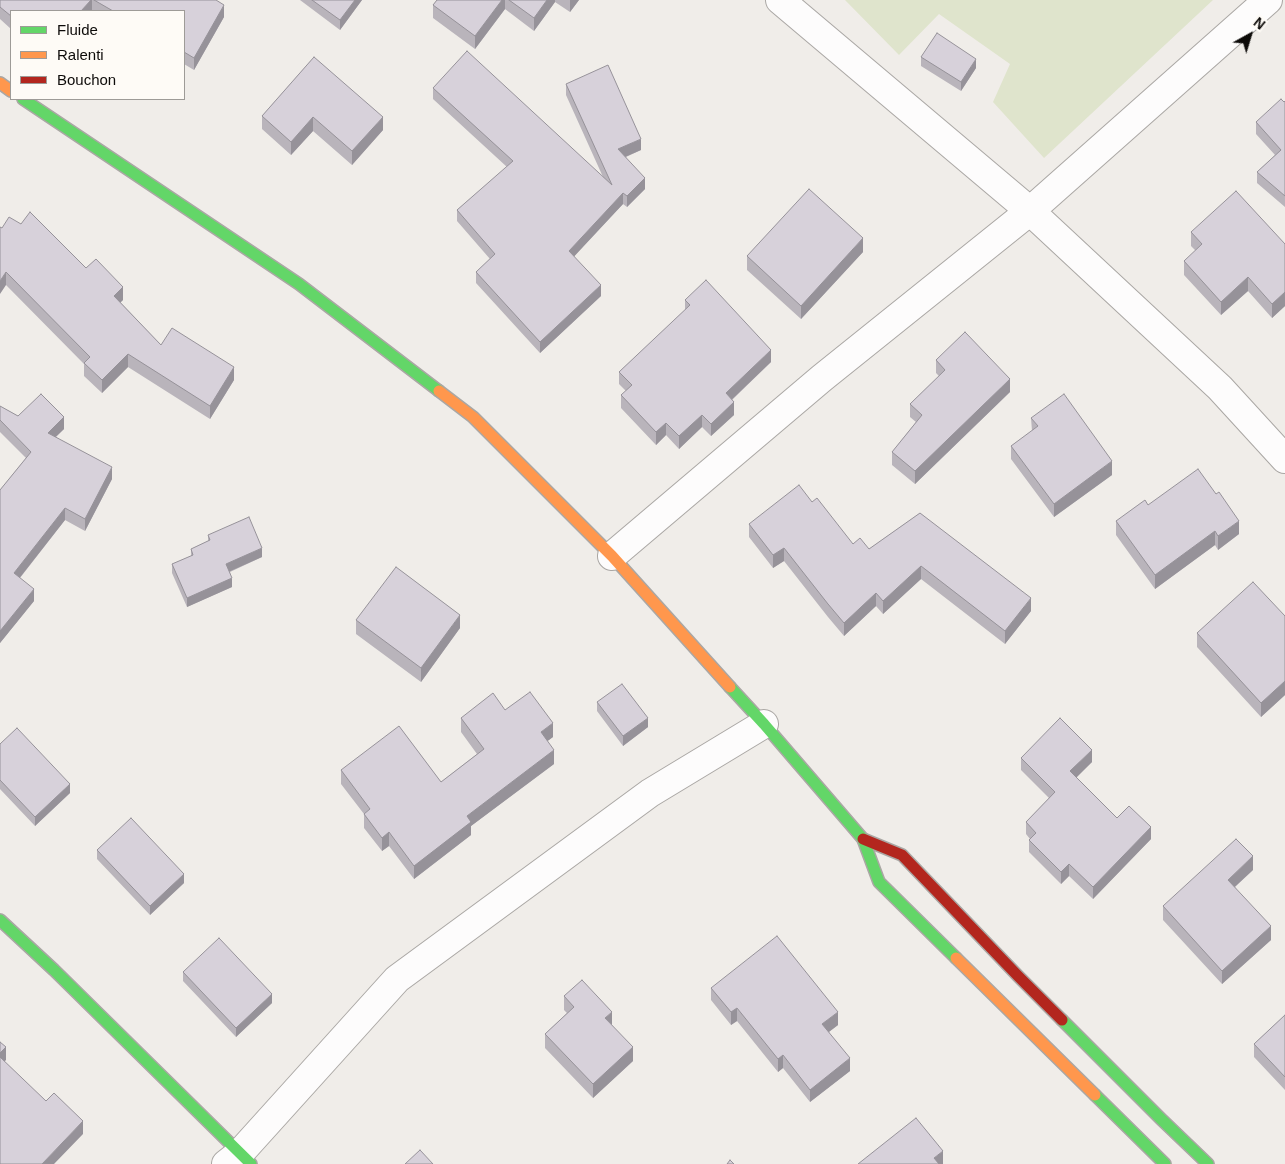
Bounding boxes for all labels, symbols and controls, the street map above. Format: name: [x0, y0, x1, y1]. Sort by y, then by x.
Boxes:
legend: [10, 10, 185, 100]
north arrow: [1225, 10, 1275, 60]
text: N: [1250, 14, 1268, 33]
text: Fluide: [57, 21, 98, 38]
text: Ralenti: [57, 46, 104, 63]
text: Bouchon: [57, 71, 116, 88]

